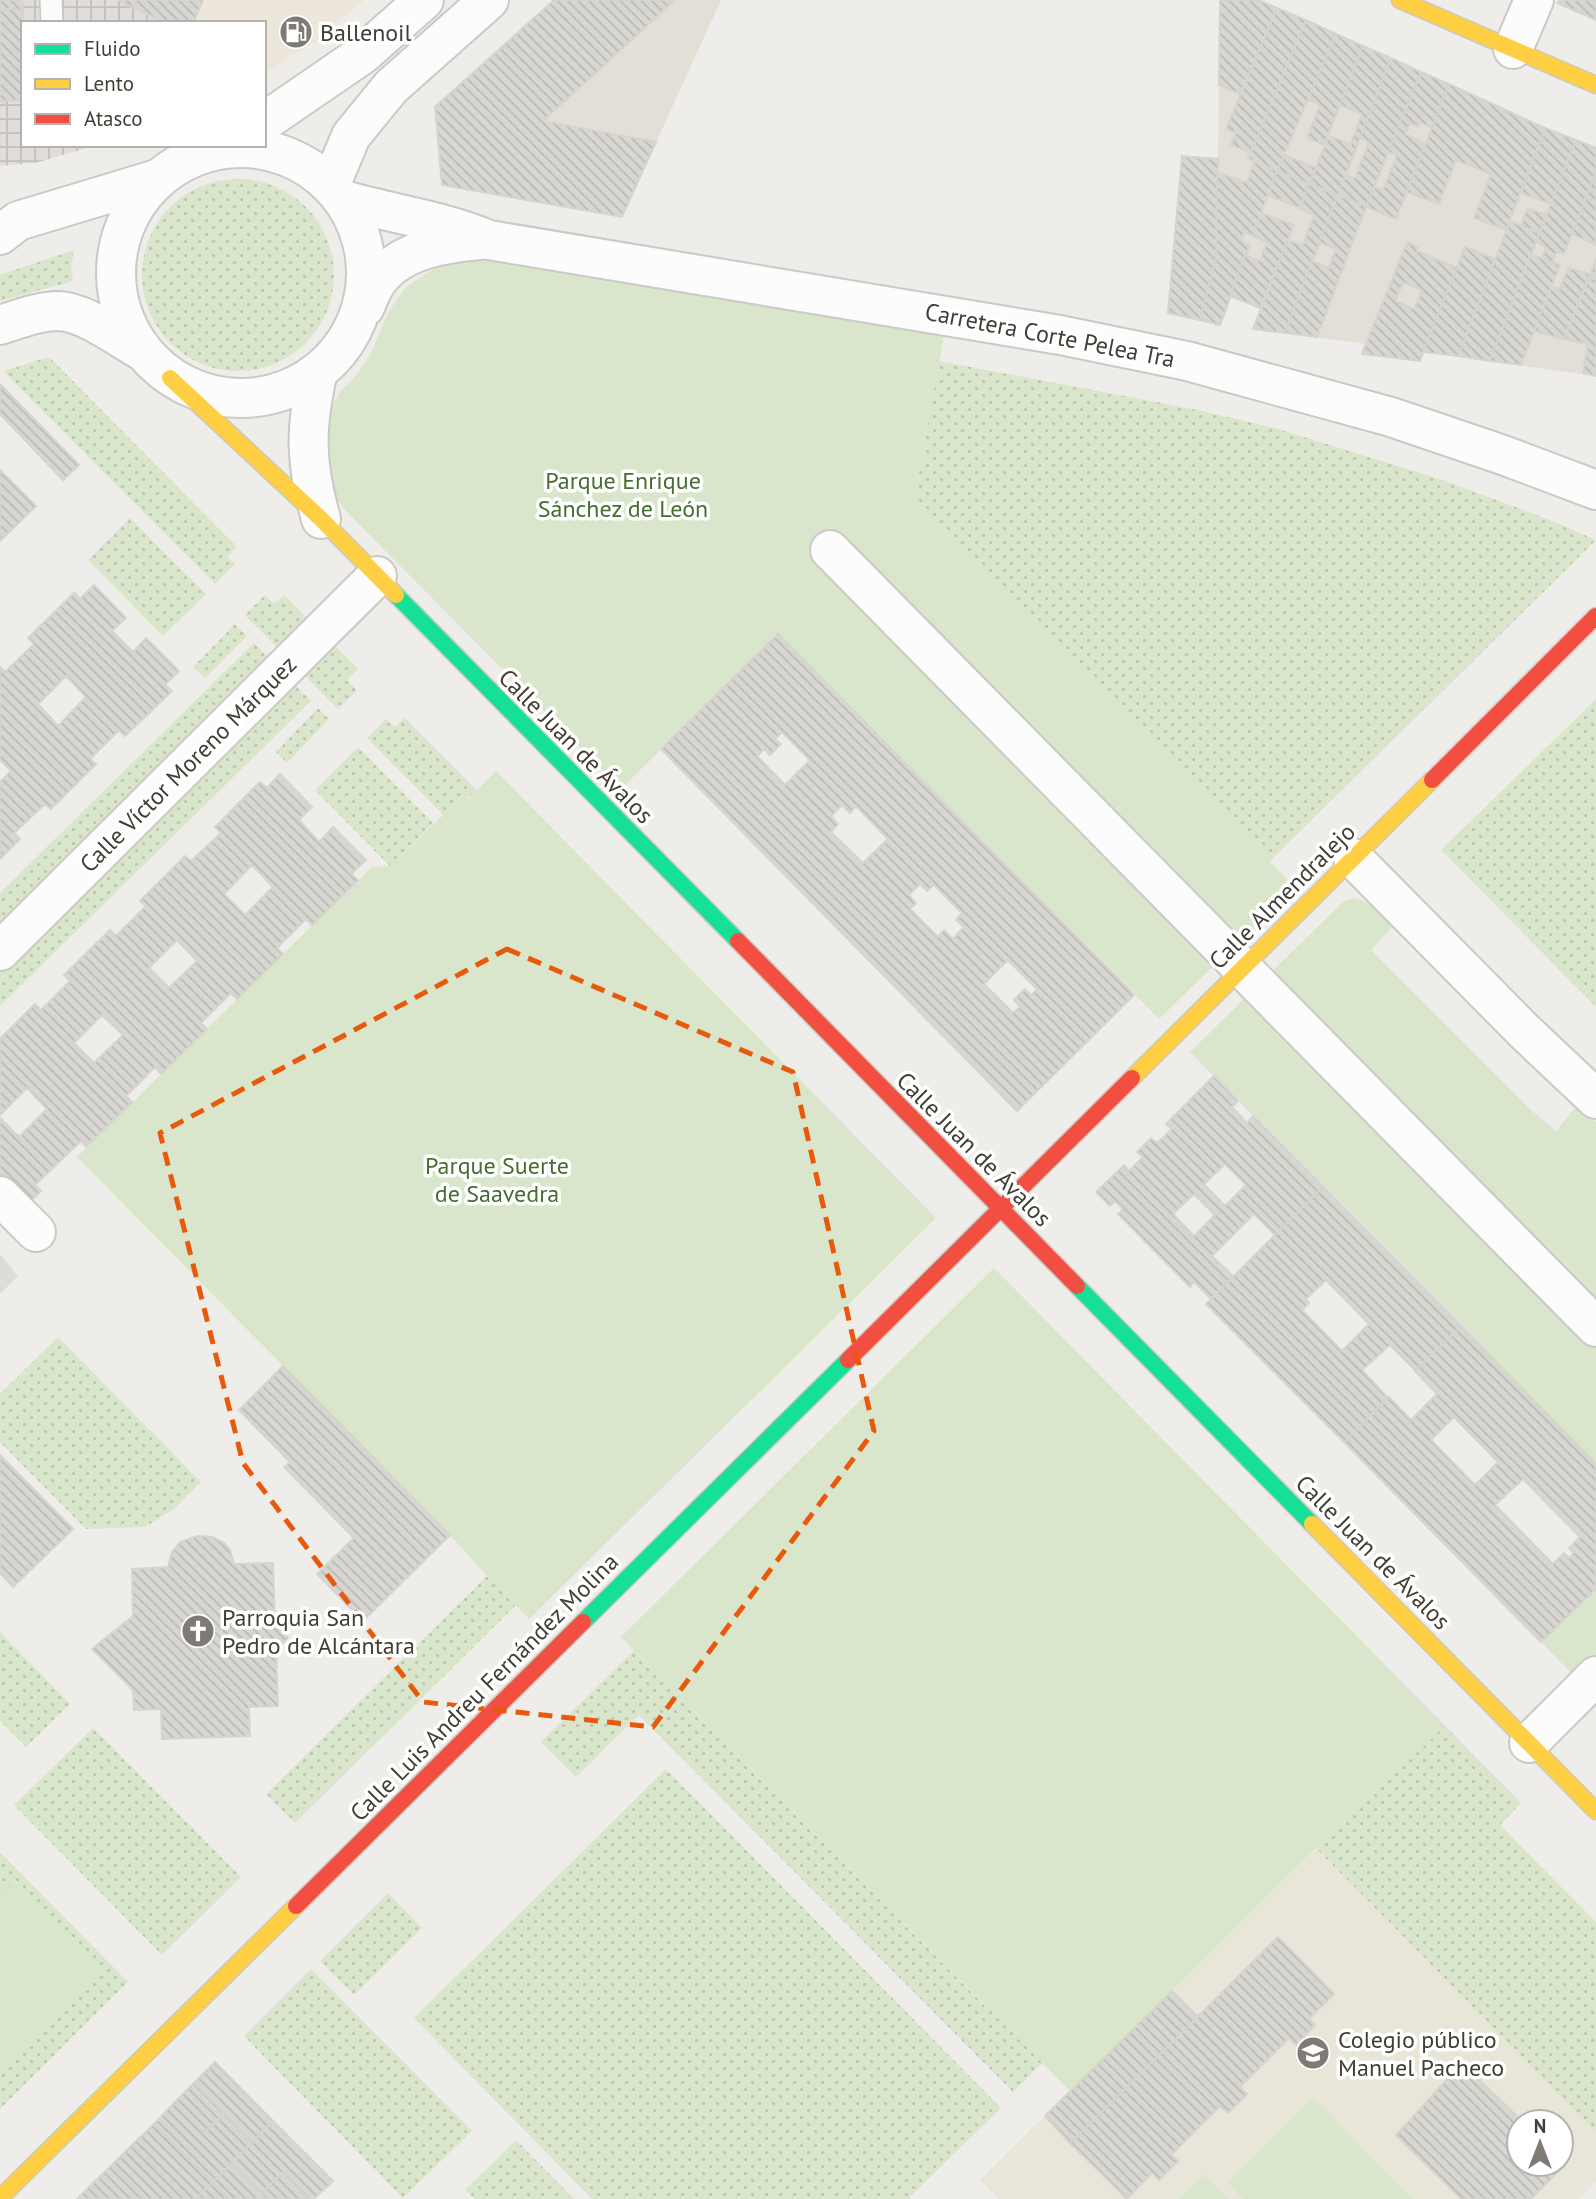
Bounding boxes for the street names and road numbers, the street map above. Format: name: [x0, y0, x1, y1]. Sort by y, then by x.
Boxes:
street label: Carretera Corte Pelea Tra: [923, 296, 1177, 374]
street label: Calle Víctor Moreno Márquez: [73, 649, 303, 879]
street label: Calle Juan de Ávalos: [492, 662, 660, 830]
street label: Calle Almendralejo: [1202, 816, 1362, 976]
street label: Calle Juan de Ávalos: [890, 1065, 1058, 1233]
street label: Calle Juan de Ávalos: [1289, 1468, 1457, 1636]
street label: Calle Luis Andreu Fernández Molina: [343, 1546, 625, 1828]

